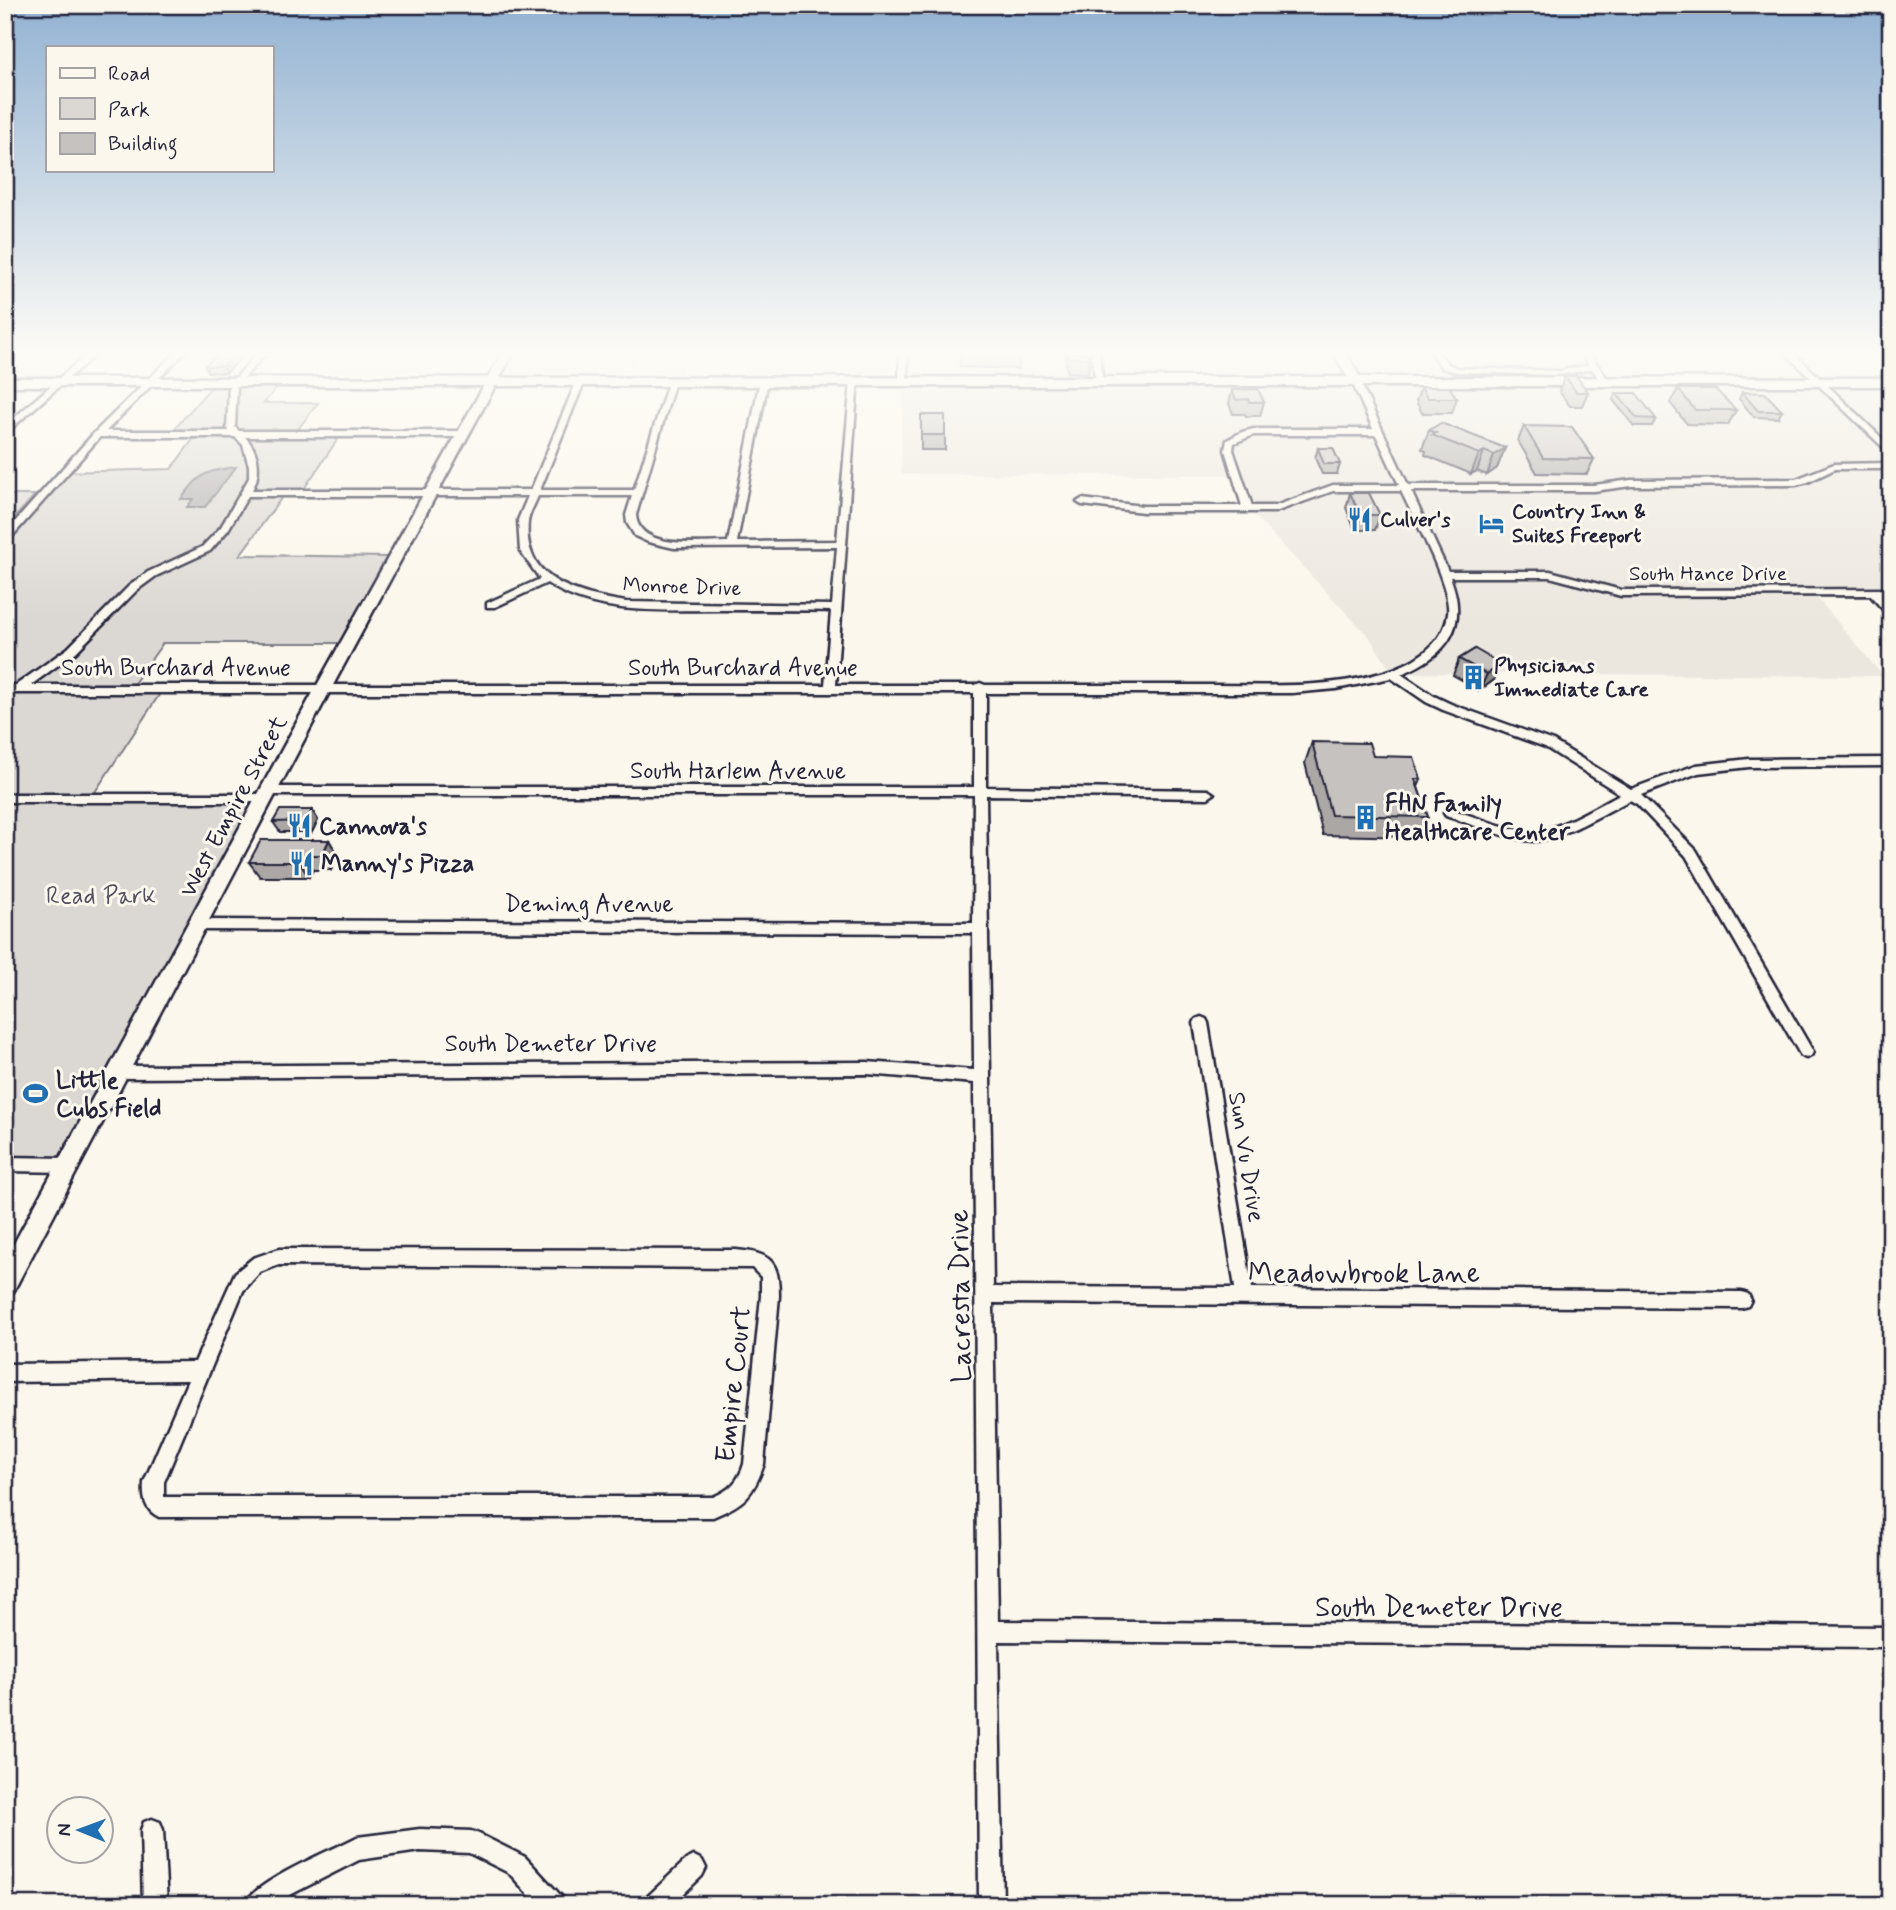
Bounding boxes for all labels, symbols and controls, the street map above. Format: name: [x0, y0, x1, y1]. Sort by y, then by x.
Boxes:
legend: [46, 46, 273, 172]
text: Road: [108, 60, 150, 88]
text: Park: [108, 96, 150, 124]
text: Building: [108, 130, 178, 160]
place label: Country Inn & Suites Freeport: [1512, 498, 1646, 550]
restaurant icon: Culver's: [1346, 505, 1374, 533]
place label: Culver's: [1380, 506, 1451, 534]
hotel icon: Country Inn & Suites Freeport: [1478, 509, 1506, 537]
street label: South Hance Drive: [1629, 560, 1787, 588]
street label: Monroe Drive: [622, 571, 742, 603]
place label: Physicians Immediate Care: [1494, 652, 1649, 704]
street label: South Burchard Avenue: [61, 653, 291, 684]
street label: South Burchard Avenue: [628, 653, 858, 684]
building icon: Physicians Immediate Care: [1460, 663, 1488, 691]
street label: West Empire Street: [173, 710, 295, 903]
street label: South Harlem Avenue: [630, 756, 846, 787]
place label: FHN Family Healthcare Center: [1385, 789, 1571, 848]
building icon: FHN Family Healthcare Center: [1351, 803, 1379, 831]
restaurant icon: Cannova's: [285, 812, 313, 840]
place label: Cannova's: [319, 812, 427, 843]
restaurant icon: Manny's Pizza: [287, 849, 315, 877]
place label: Manny's Pizza: [321, 849, 475, 880]
park label: Read Park: [46, 881, 156, 912]
street label: Deming Avenue: [505, 889, 673, 920]
street label: South Demeter Drive: [445, 1029, 657, 1060]
place label: Little Cubs Field: [56, 1066, 162, 1125]
sports icon: Little Cubs Field: [22, 1080, 50, 1108]
street label: Sun Vu Drive: [1220, 1090, 1271, 1225]
street label: Lacresta Drive: [941, 1209, 982, 1383]
street label: Meadowbrook Lane: [1248, 1256, 1480, 1293]
street label: Empire Court: [708, 1304, 761, 1464]
street label: South Demeter Drive: [1315, 1590, 1563, 1627]
north arrow: [46, 1794, 116, 1864]
text: N: [52, 1823, 77, 1836]

